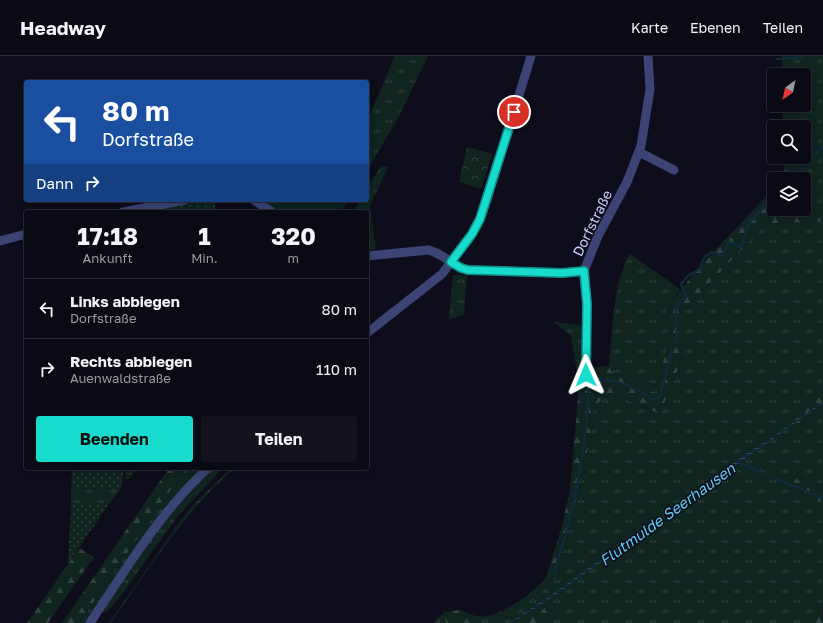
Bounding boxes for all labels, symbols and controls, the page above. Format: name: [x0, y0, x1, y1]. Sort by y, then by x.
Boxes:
text: Headway: [20, 16, 106, 39]
text: Karte: [631, 19, 668, 36]
text: Ebenen: [690, 19, 741, 36]
text: Teilen: [763, 19, 803, 36]
north arrow: [767, 68, 811, 112]
map controls: [767, 68, 811, 216]
text: 80 m: [102, 94, 170, 127]
pin: [497, 95, 531, 129]
icon: left: [36, 96, 88, 148]
icon: arrive: [503, 101, 525, 123]
button: search: [767, 120, 811, 164]
text: Dorfstraße: [102, 128, 194, 150]
icon: right: [81, 172, 103, 194]
button: layers: [767, 172, 811, 216]
text: Dann: [36, 174, 73, 192]
street label: Dorfstraße: [569, 187, 615, 259]
text: 17:18: [77, 221, 138, 250]
text: 1: [198, 221, 211, 250]
text: 320: [271, 221, 316, 250]
text: Ankunft: [83, 250, 133, 266]
text: Min.: [191, 250, 218, 266]
text: m: [288, 250, 299, 266]
text: Links abbiegen: [70, 292, 180, 310]
icon: left: [36, 298, 58, 320]
text: 80 m: [322, 300, 357, 318]
text: Dorfstraße: [70, 310, 136, 326]
text: Rechts abbiegen: [70, 352, 192, 370]
position arrow: [565, 354, 607, 396]
icon: right: [36, 358, 58, 380]
text: 110 m: [316, 360, 357, 378]
text: Auenwaldstraße: [70, 370, 171, 386]
button: Beenden: [36, 416, 193, 462]
button: Teilen: [201, 416, 357, 462]
water label: Flutmulde Seerhausen: [596, 458, 739, 569]

